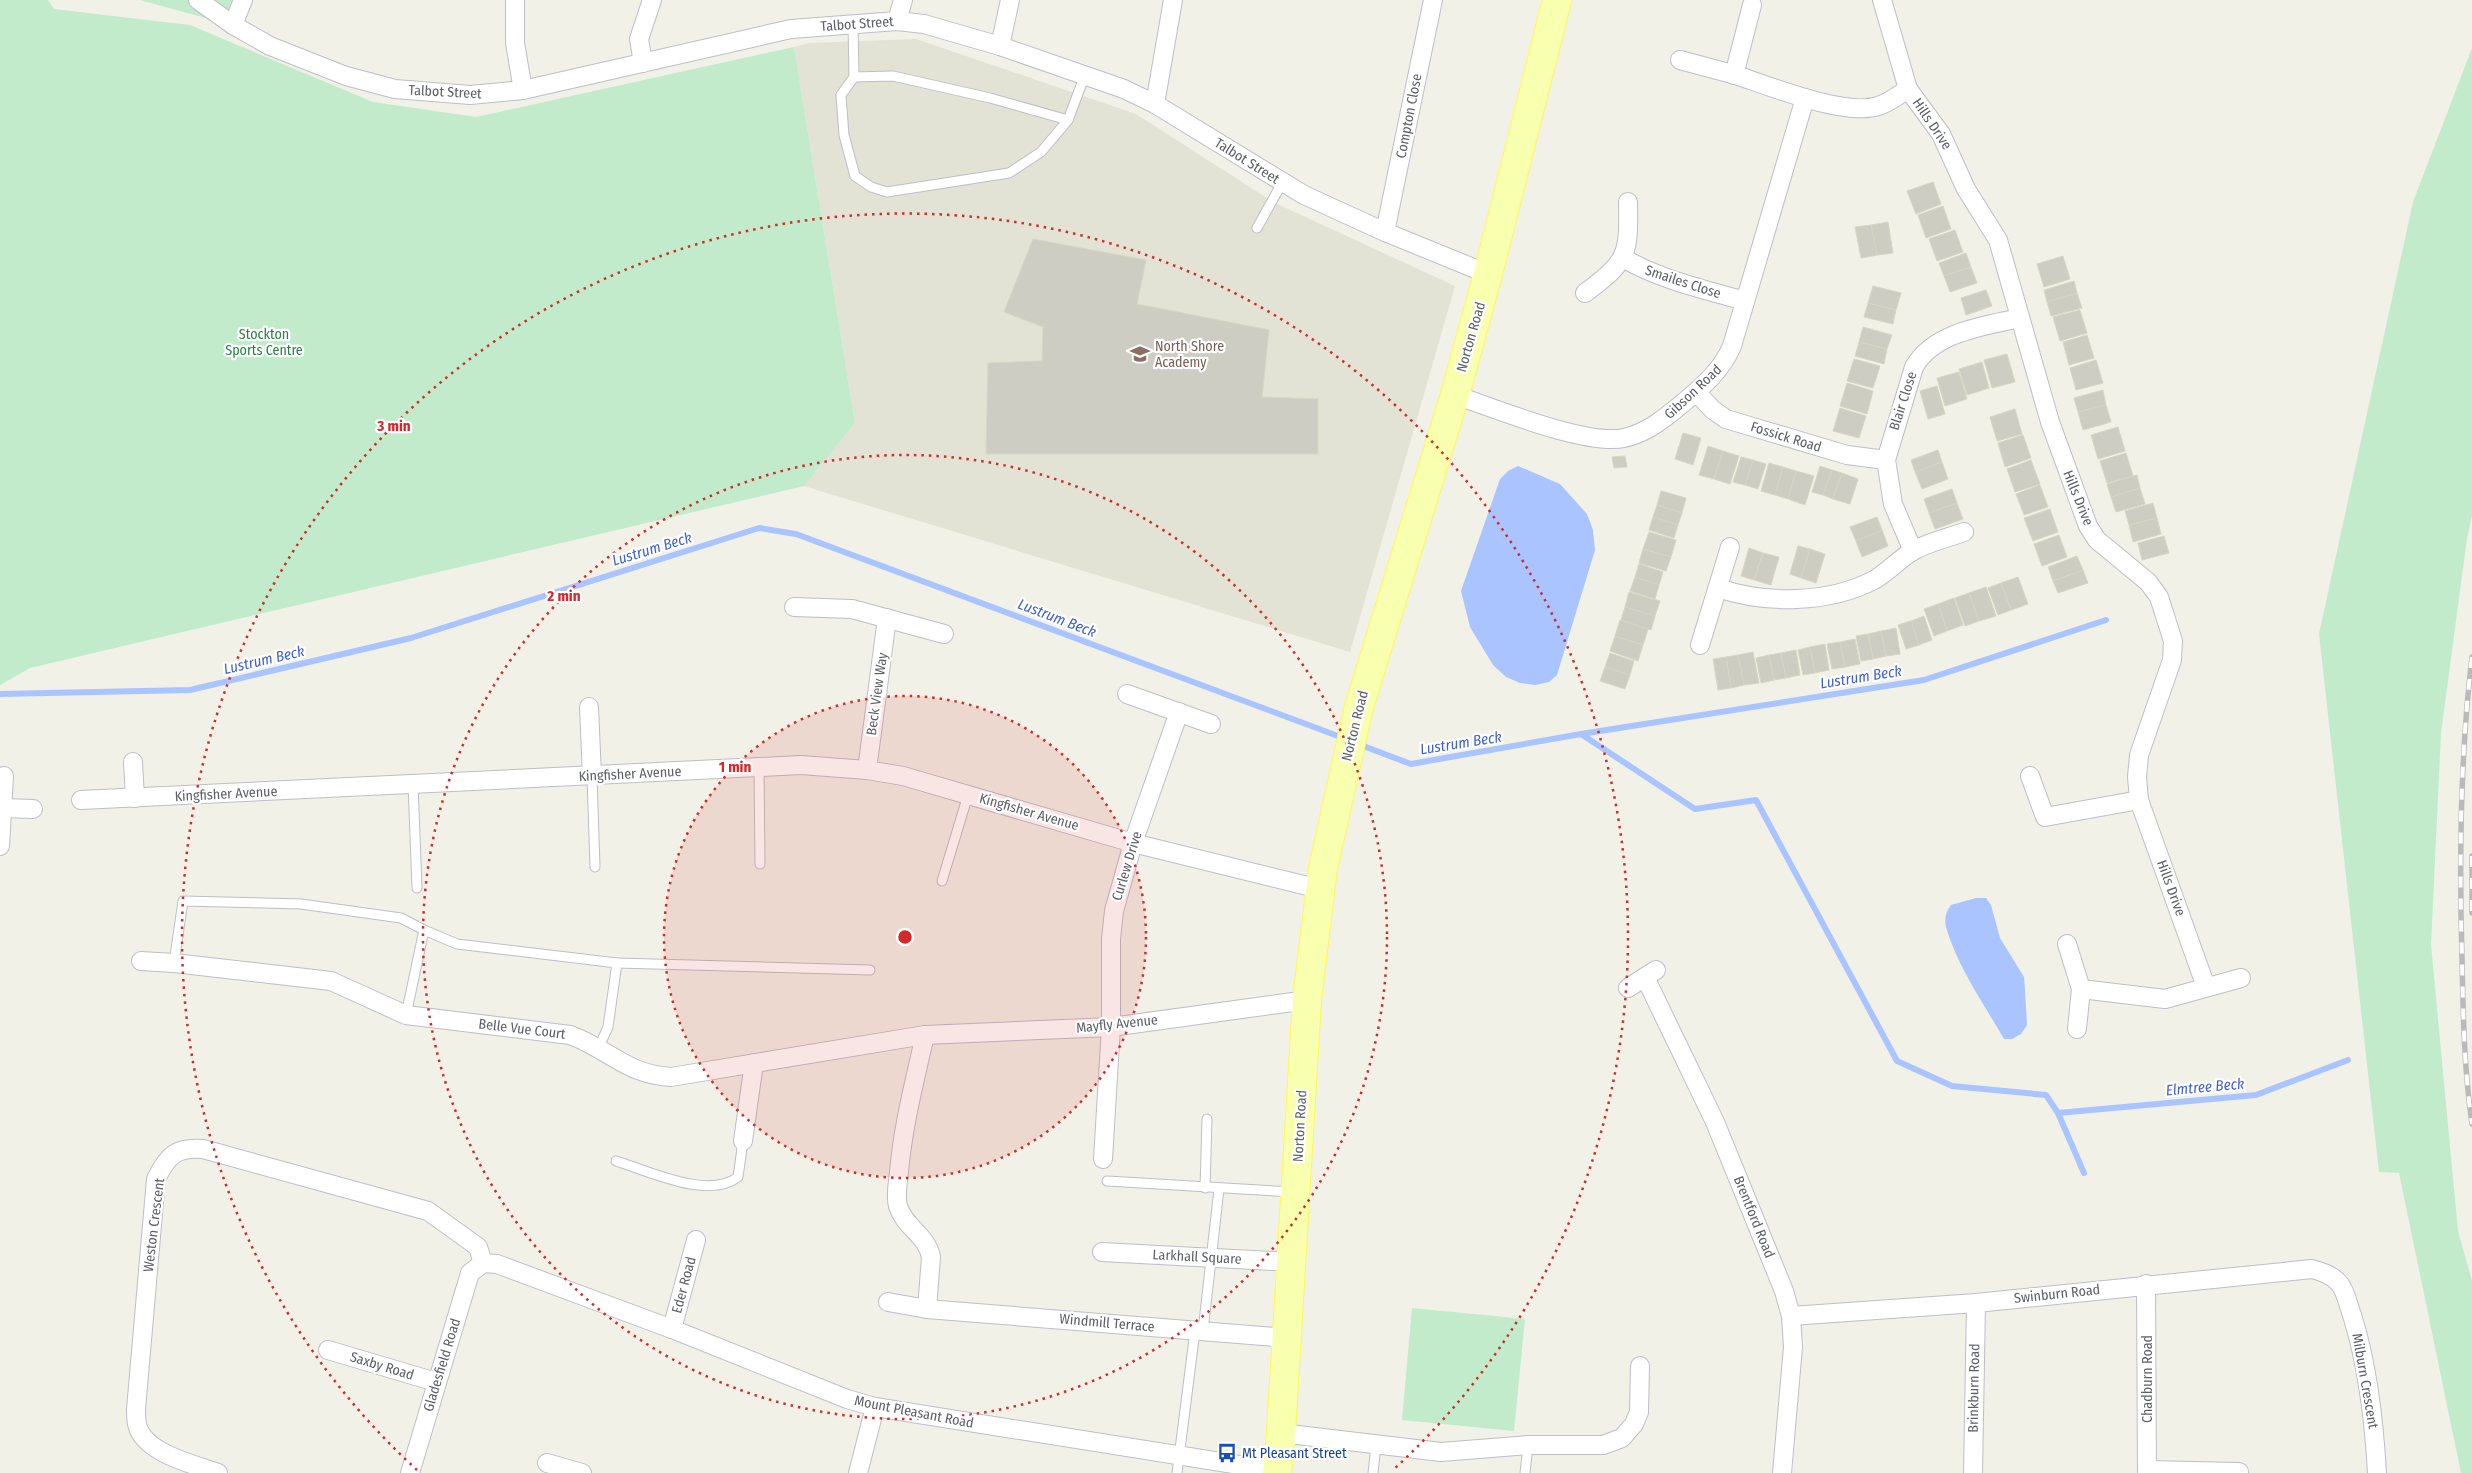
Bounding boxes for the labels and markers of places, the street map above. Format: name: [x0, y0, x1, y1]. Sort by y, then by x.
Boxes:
place label: North Shore Academy: [1155, 338, 1224, 371]
school or university icon: North Shore Academy: [1129, 343, 1151, 365]
centre of rings: [896, 928, 914, 946]
bus stop icon: Mt Pleasant Street: [1216, 1442, 1238, 1464]
place label: Mt Pleasant Street: [1242, 1445, 1347, 1462]

